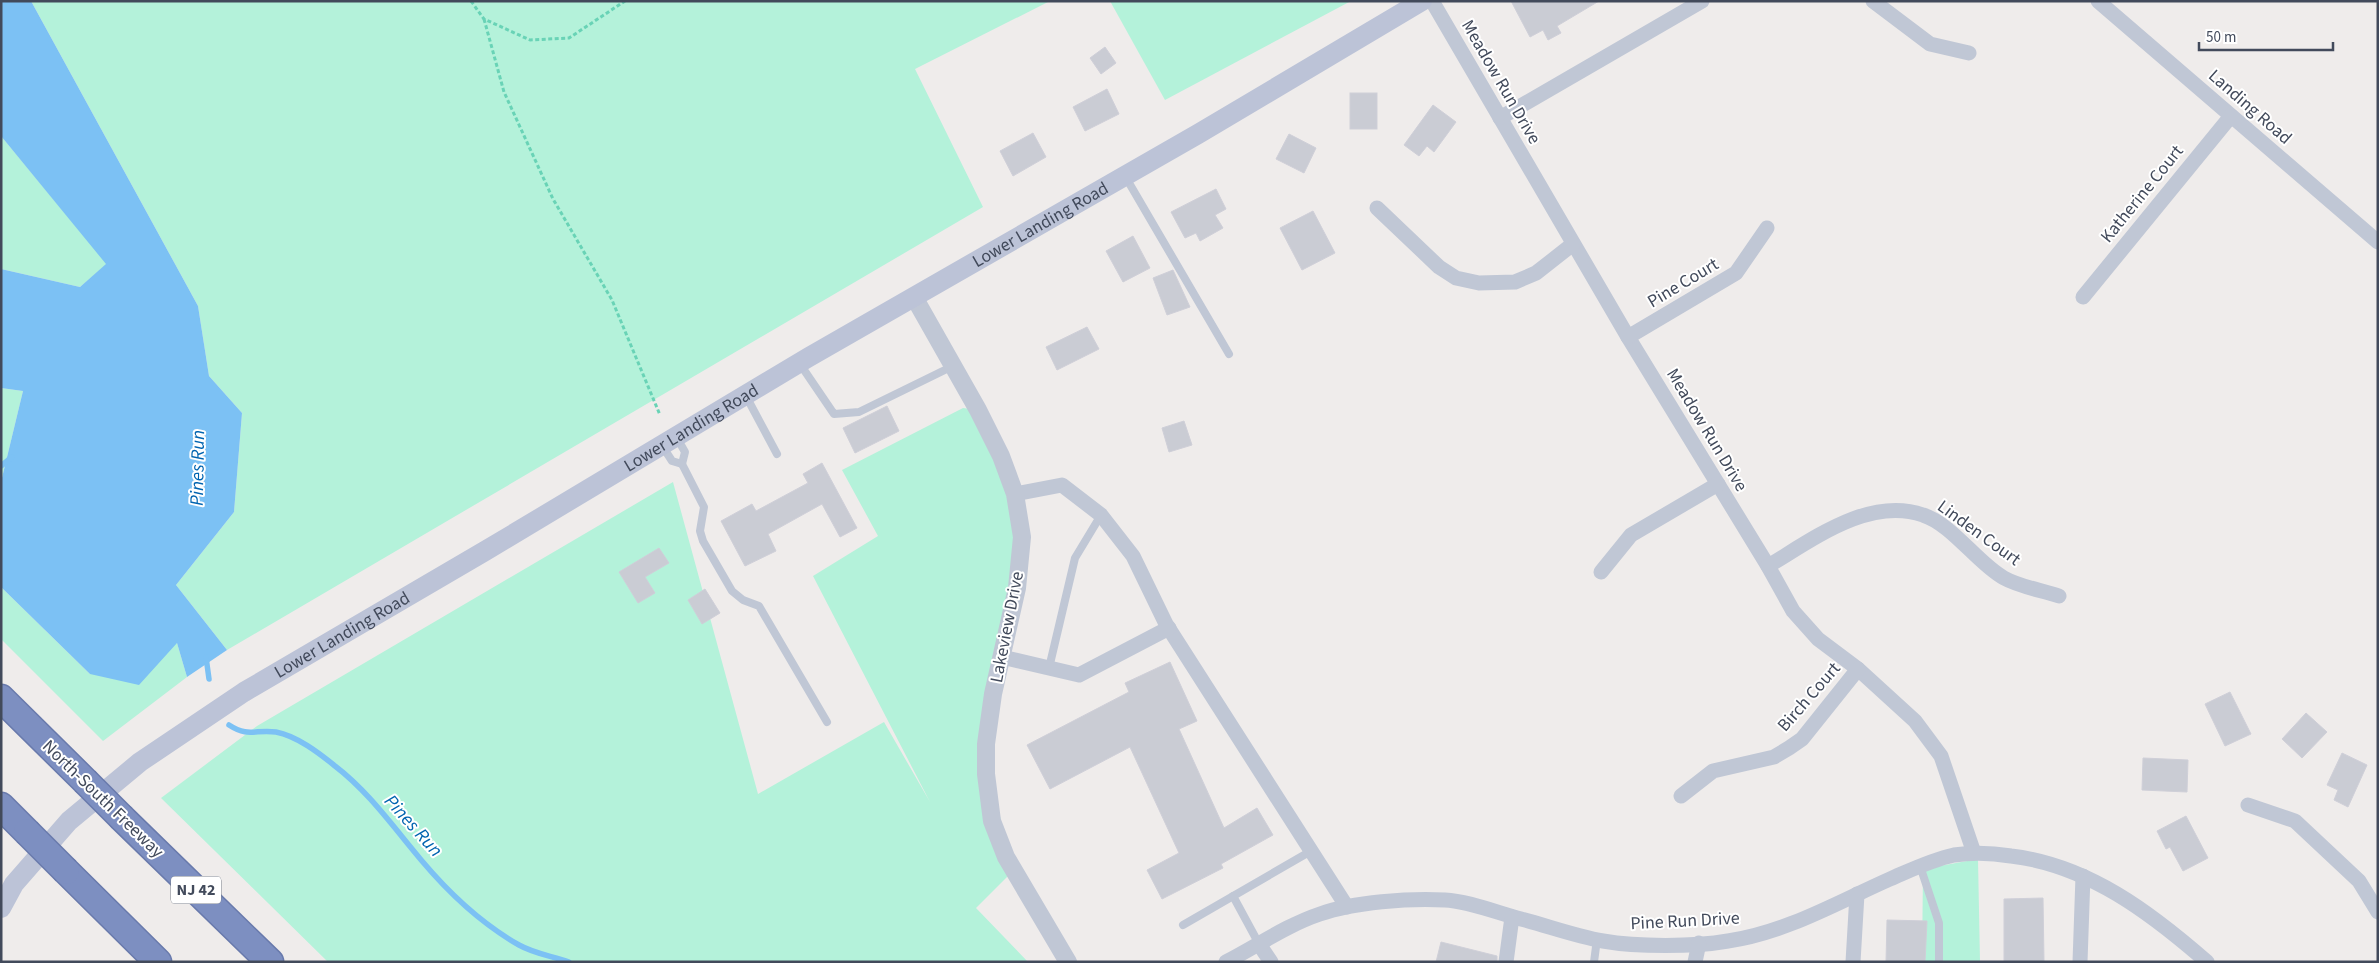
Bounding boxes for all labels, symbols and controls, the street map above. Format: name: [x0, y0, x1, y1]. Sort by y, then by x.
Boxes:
street label: Meadow Run Drive: [1455, 15, 1547, 149]
scale bar: [2199, 20, 2333, 52]
text: 50 m: [2206, 27, 2236, 48]
street label: Landing Road: [2203, 64, 2297, 150]
street label: Katherine Court: [2095, 140, 2189, 248]
street label: Lower Landing Road: [968, 175, 1113, 273]
street label: Pine Court: [1643, 252, 1723, 314]
street label: Meadow Run Drive: [1660, 364, 1754, 496]
street label: Lower Landing Road: [619, 378, 763, 478]
water label: Pines Run: [184, 430, 212, 506]
street label: Linden Court: [1932, 494, 2026, 572]
street label: Lakeview Drive: [984, 569, 1030, 685]
street label: Lower Landing Road: [269, 585, 414, 684]
street label: Birch Court: [1772, 657, 1846, 737]
street label: North-South Freeway: [37, 734, 170, 864]
water label: Pines Run: [378, 789, 448, 863]
road number: NJ 42: [171, 876, 221, 904]
street label: Pine Run Drive: [1630, 906, 1740, 936]

